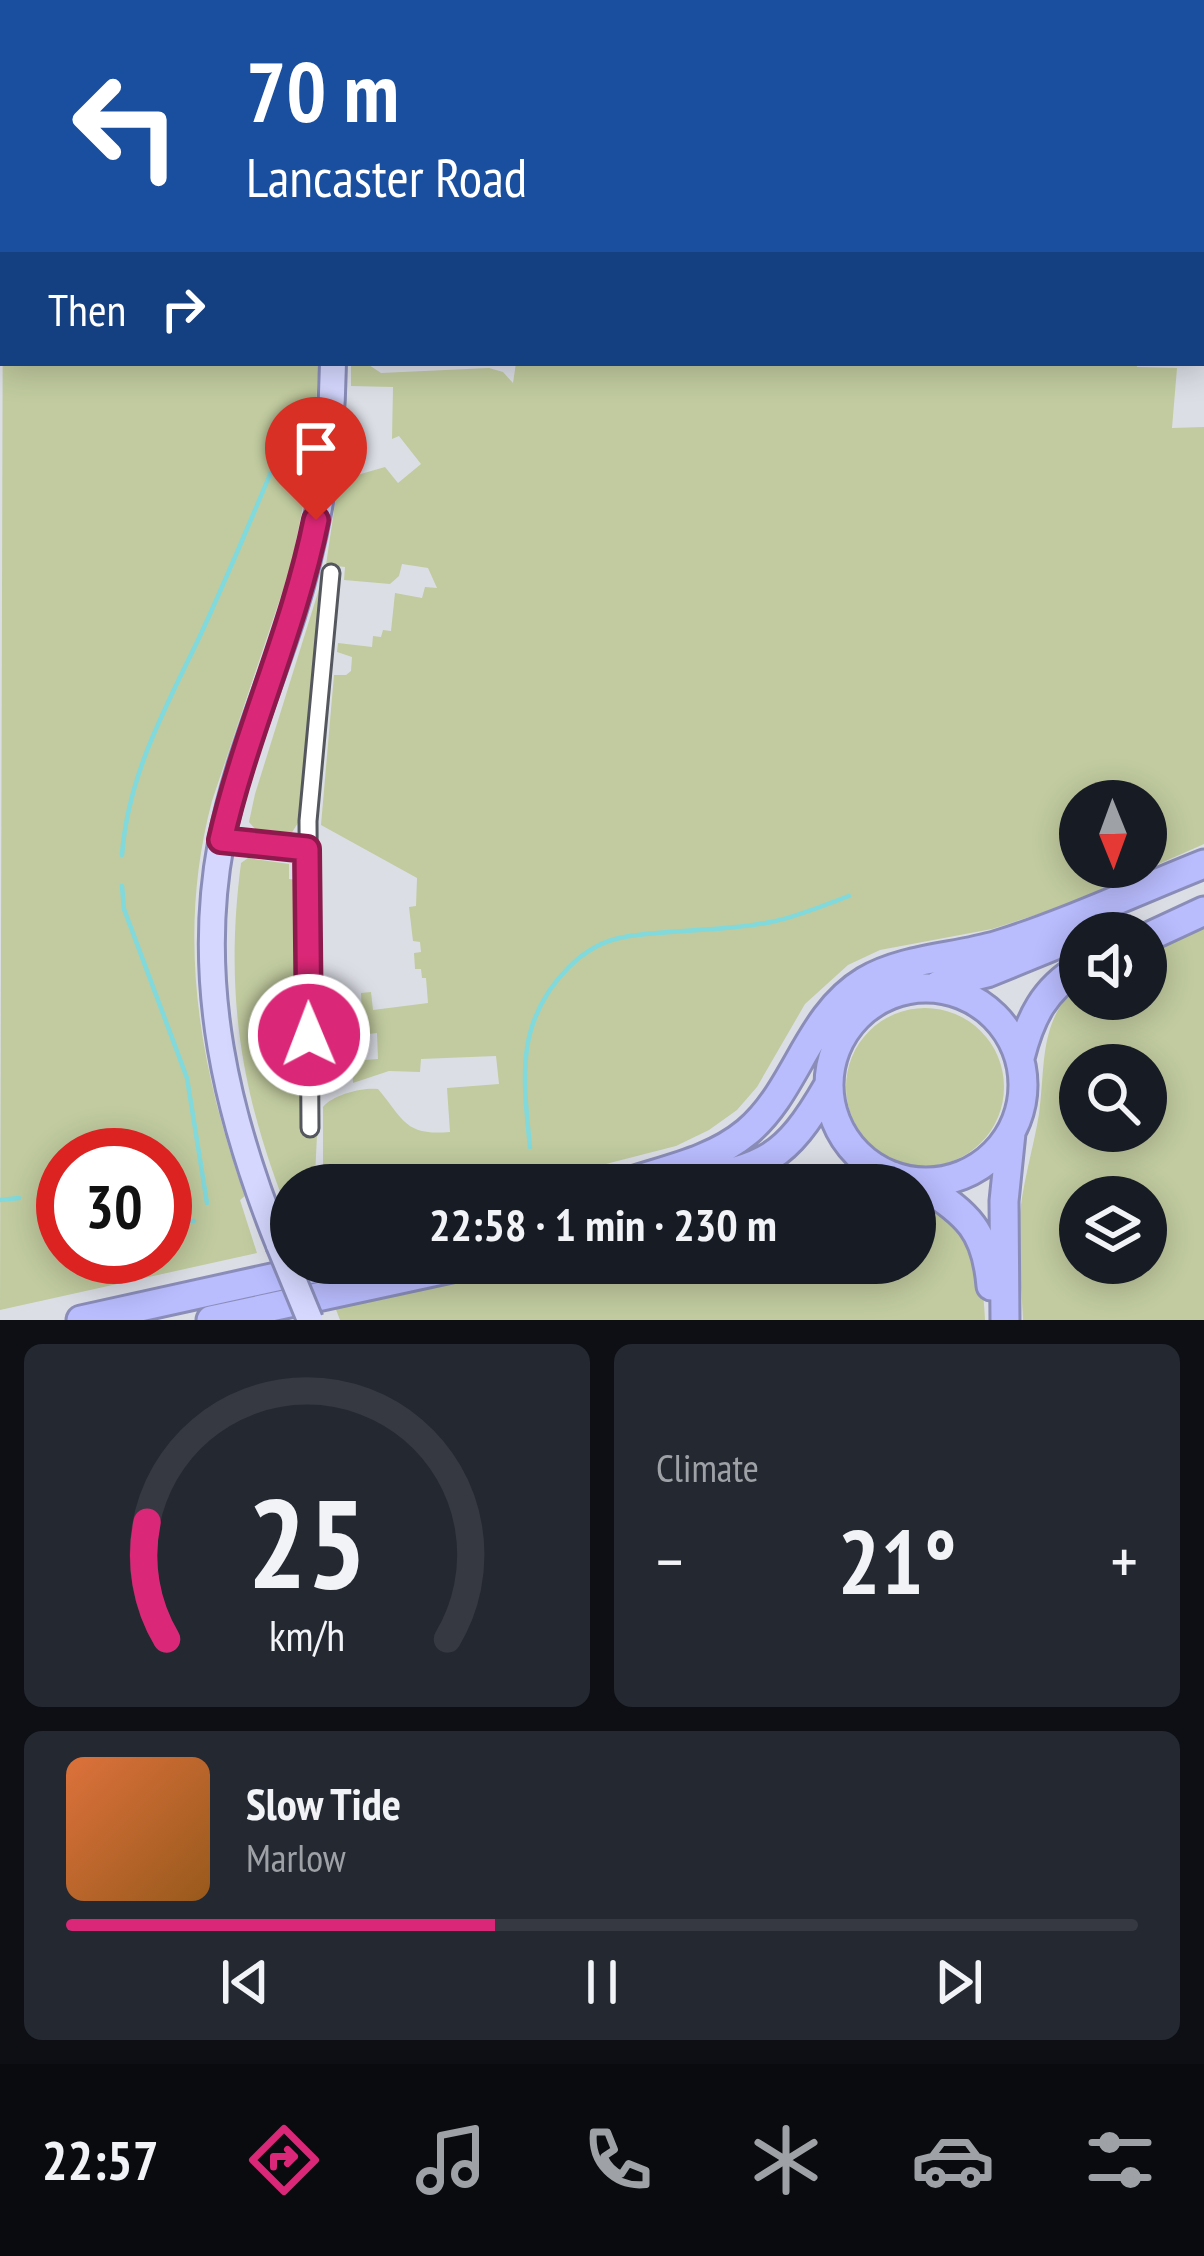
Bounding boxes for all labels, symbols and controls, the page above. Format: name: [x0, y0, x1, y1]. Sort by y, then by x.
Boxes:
text: 70 m: [246, 36, 399, 145]
icon: left: [48, 48, 204, 204]
text: Lancaster Road: [246, 142, 527, 212]
icon: right: [150, 276, 216, 342]
text: Then: [48, 280, 126, 338]
pin: [265, 397, 367, 520]
icon: arrive: [283, 415, 349, 481]
north arrow: [1059, 780, 1167, 888]
map controls: [1059, 780, 1167, 1284]
button: sound: [1059, 912, 1167, 1020]
position arrow: [246, 972, 372, 1098]
button: search: [1059, 1044, 1167, 1152]
speed limit sign: 30: [36, 1128, 192, 1284]
button: layers: [1059, 1176, 1167, 1284]
text: 22:58 · 1 min · 230 m: [429, 1195, 777, 1253]
text: Climate: [656, 1442, 759, 1493]
text: 25: [247, 1461, 367, 1622]
text: 21°: [838, 1502, 956, 1619]
text: −: [656, 1518, 683, 1603]
text: +: [1111, 1518, 1138, 1603]
text: km/h: [269, 1606, 345, 1662]
text: Slow Tide: [246, 1774, 401, 1832]
text: Marlow: [246, 1832, 346, 1883]
icon: previous: [212, 1949, 278, 2015]
icon: pause: [569, 1949, 635, 2015]
icon: next: [926, 1949, 992, 2015]
icon: directions: [242, 2118, 326, 2202]
icon: music: [409, 2118, 493, 2202]
icon: phone: [576, 2118, 660, 2202]
icon: climate: [744, 2118, 828, 2202]
icon: car: [911, 2118, 995, 2202]
icon: filters: [1078, 2118, 1162, 2202]
text: 22:57: [42, 2125, 158, 2195]

